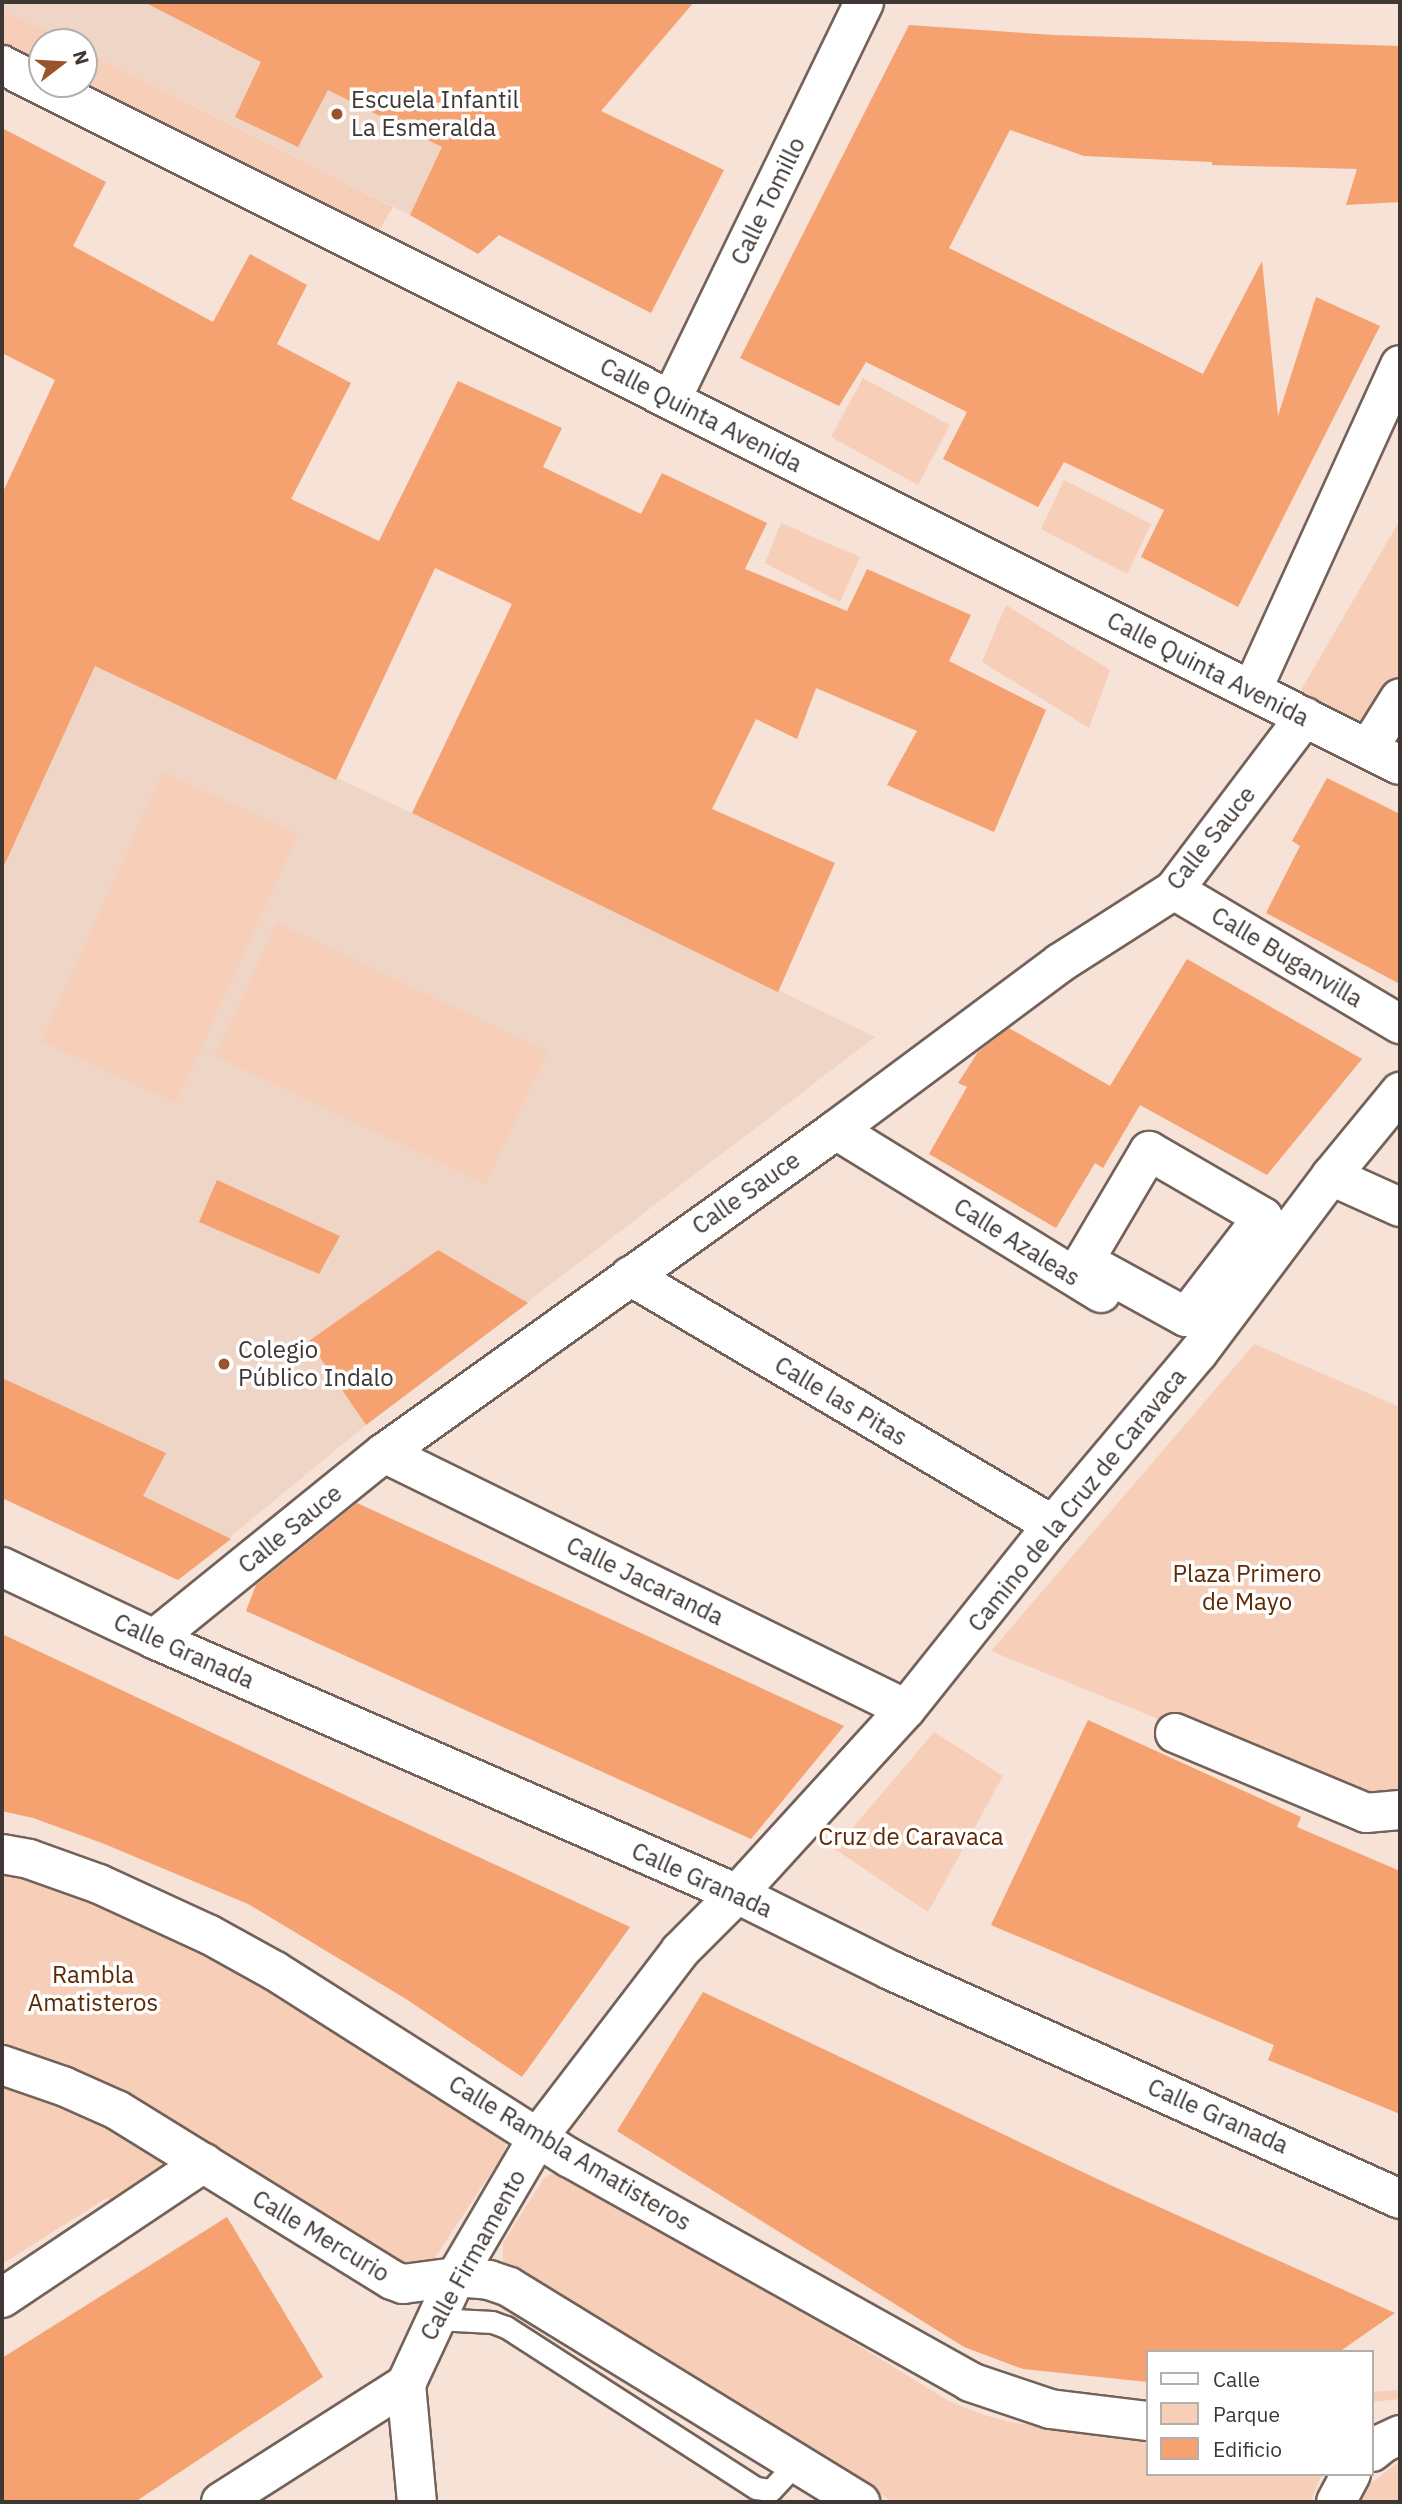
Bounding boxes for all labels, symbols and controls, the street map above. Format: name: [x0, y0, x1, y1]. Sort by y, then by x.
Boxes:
north arrow: [28, 28, 98, 98]
text: N: [68, 47, 95, 68]
place label: Escuela Infantil La Esmeralda: [351, 86, 519, 142]
marker: Escuela Infantil La Esmeralda: [329, 106, 345, 122]
street label: Calle Tomillo: [725, 132, 811, 270]
street label: Calle Quinta Avenida: [595, 352, 807, 478]
street label: Calle Quinta Avenida: [1102, 606, 1314, 732]
street label: Calle Sauce: [1160, 780, 1262, 896]
street label: Calle Buganvilla: [1206, 901, 1368, 1013]
street label: Calle Sauce: [687, 1145, 805, 1241]
street label: Calle Azaleas: [949, 1192, 1085, 1292]
place label: Colegio Público Indalo: [238, 1336, 394, 1392]
street label: Calle las Pitas: [769, 1350, 913, 1452]
marker: Colegio Público Indalo: [216, 1356, 232, 1372]
street label: Camino de la Cruz de Caravaca: [962, 1363, 1192, 1637]
street label: Calle Sauce: [232, 1478, 348, 1580]
street label: Calle Jacaranda: [562, 1531, 728, 1631]
park label: Plaza Primero de Mayo: [1173, 1560, 1321, 1616]
street label: Calle Granada: [109, 1607, 259, 1695]
park label: Cruz de Caravaca: [818, 1823, 1004, 1851]
street label: Calle Granada: [627, 1836, 777, 1924]
park label: Rambla Amatisteros: [28, 1961, 158, 2017]
street label: Calle Rambla Amatisteros: [444, 2069, 696, 2237]
street label: Calle Granada: [1143, 2072, 1293, 2160]
street label: Calle Firmamento: [414, 2164, 532, 2346]
street label: Calle Mercurio: [247, 2184, 395, 2288]
legend: [1146, 2350, 1374, 2476]
text: Calle: [1213, 2365, 1260, 2393]
text: Parque: [1213, 2400, 1280, 2428]
text: Edificio: [1213, 2435, 1282, 2463]

